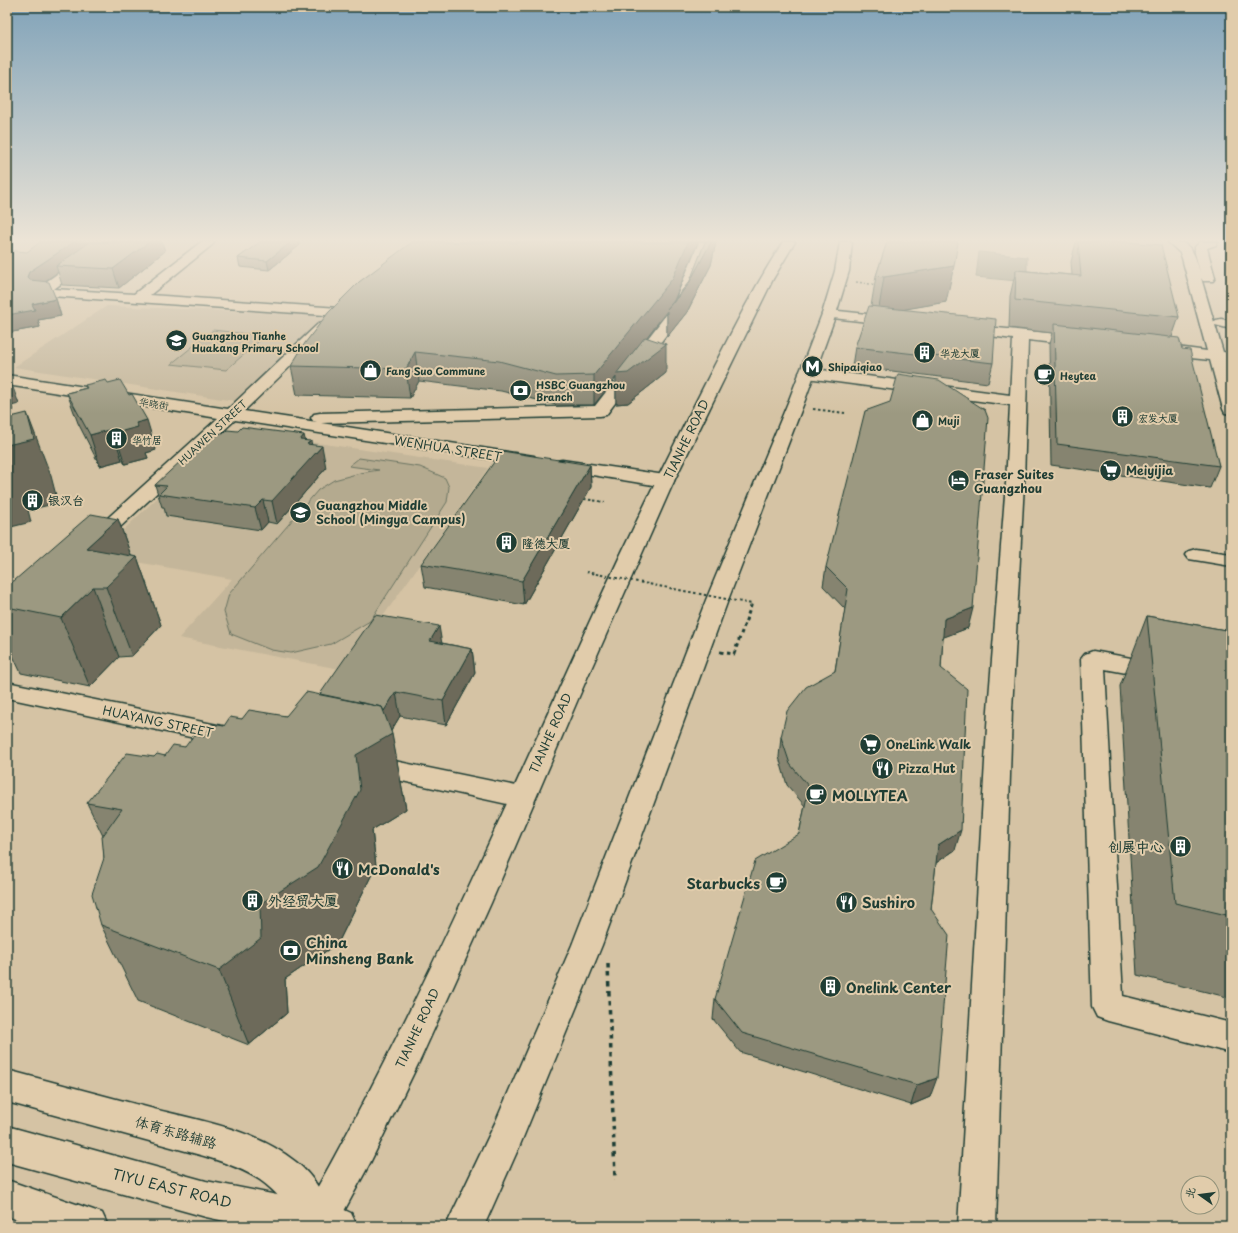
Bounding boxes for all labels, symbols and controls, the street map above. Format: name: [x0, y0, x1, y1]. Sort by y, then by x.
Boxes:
school or university icon: Guangzhou Tianhe Huakang Primary School: [164, 328, 190, 354]
place label: Guangzhou Tianhe Huakang Primary School: [192, 328, 319, 355]
building icon: 华龙大厦: [911, 339, 937, 365]
place label: 华龙大厦: [940, 345, 980, 360]
metro station icon: Shipaiqiao: [799, 353, 825, 379]
shop icon: Fang Suo Commune: [357, 357, 383, 383]
place label: Shipaiqiao: [828, 359, 882, 374]
cafe icon: Heytea: [1031, 362, 1057, 388]
place label: Fang Suo Commune: [386, 363, 486, 378]
place label: Heytea: [1060, 368, 1097, 384]
bank icon: HSBC Guangzhou Branch: [507, 377, 533, 403]
place label: HSBC Guangzhou Branch: [536, 377, 625, 404]
street label: 华晓街: [138, 393, 170, 413]
street label: HUAWEN STREET: [174, 396, 250, 468]
street label: TIANHE ROAD: [659, 396, 713, 482]
building icon: 宏发大厦: [1109, 404, 1135, 430]
shop icon: Muji: [910, 407, 936, 433]
place label: 宏发大厦: [1138, 410, 1178, 425]
place label: Muji: [938, 413, 960, 428]
building icon: 华竹居: [103, 426, 129, 452]
street label: WENHUA STREET: [393, 431, 504, 466]
place label: 华竹居: [132, 432, 162, 447]
supermarket icon: Meiyijia: [1098, 457, 1124, 483]
place label: Meiyijia: [1126, 461, 1174, 479]
place label: Fraser Suites Guangzhou: [974, 465, 1054, 497]
hotel icon: Fraser Suites Guangzhou: [945, 468, 971, 494]
building icon: 银汉台: [19, 487, 45, 513]
place label: 银汉台: [48, 491, 84, 509]
place label: Guangzhou Middle School (Mingya Campus): [316, 496, 466, 528]
school or university icon: Guangzhou Middle School (Mingya Campus): [287, 499, 313, 525]
building icon: 隆德大厦: [494, 530, 520, 556]
place label: 隆德大厦: [522, 534, 570, 552]
street label: TIANHE ROAD: [524, 690, 576, 776]
street label: HUAYANG STREET: [101, 701, 216, 742]
supermarket icon: OneLink Walk: [858, 731, 884, 757]
place label: OneLink Walk: [886, 735, 971, 753]
restaurant icon: Pizza Hut: [869, 755, 895, 781]
place label: Pizza Hut: [898, 759, 956, 777]
cafe icon: MOLLYTEA: [803, 782, 829, 808]
place label: MOLLYTEA: [832, 785, 908, 806]
building icon: 创展中心: [1167, 833, 1193, 859]
place label: 创展中心: [1108, 836, 1164, 857]
restaurant icon: McDonald's: [330, 856, 356, 882]
place label: McDonald's: [358, 859, 440, 880]
cafe icon: Starbucks: [763, 870, 789, 896]
place label: Starbucks: [687, 873, 760, 894]
building icon: 外经贸大厦: [240, 887, 266, 913]
restaurant icon: Sushiro: [833, 889, 859, 915]
place label: 外经贸大厦: [268, 890, 338, 911]
place label: Sushiro: [862, 892, 915, 913]
place label: China Minsheng Bank: [306, 932, 414, 969]
bank icon: China Minsheng Bank: [277, 937, 303, 963]
building icon: Onelink Center: [818, 974, 844, 1000]
place label: Onelink Center: [846, 977, 952, 998]
street label: TIANHE ROAD: [391, 985, 443, 1071]
street label: 体育东路辅路: [133, 1110, 219, 1154]
street label: TIYU EAST ROAD: [110, 1163, 234, 1213]
north arrow: [1180, 1175, 1220, 1215]
text: 北: [1180, 1185, 1199, 1200]

